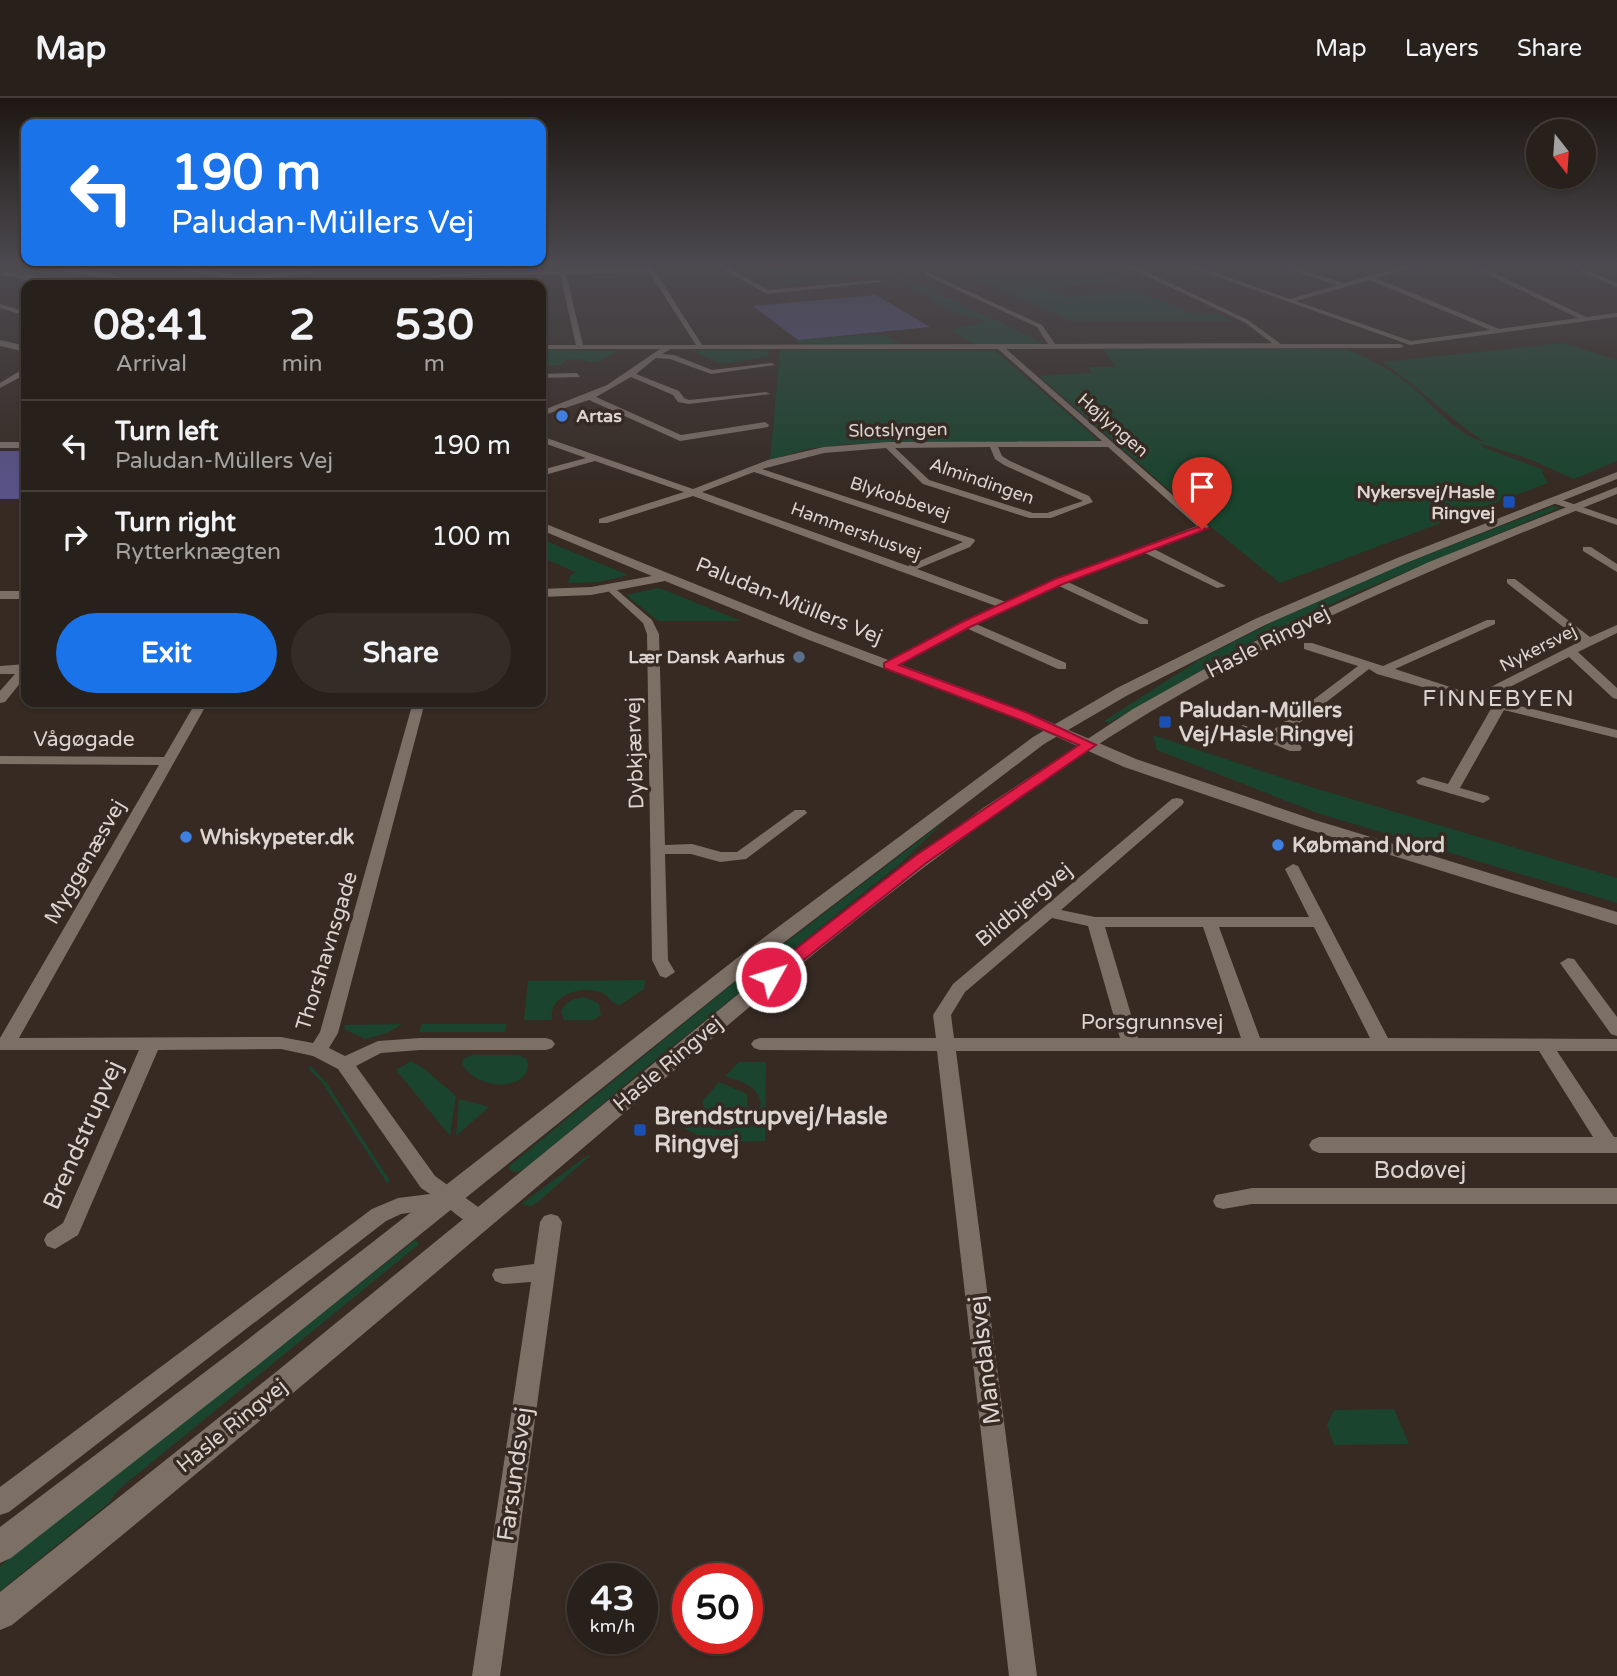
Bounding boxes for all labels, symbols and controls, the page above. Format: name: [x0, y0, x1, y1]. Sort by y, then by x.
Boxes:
text: Map: [35, 29, 106, 68]
text: Map: [1315, 34, 1367, 63]
text: Layers: [1405, 34, 1479, 63]
text: Share: [1517, 34, 1582, 63]
north arrow: [1526, 119, 1596, 189]
map controls: [1526, 119, 1596, 189]
text: 190 m: [171, 144, 321, 203]
icon: left: [56, 147, 147, 238]
text: Paludan-Müllers Vej: [171, 204, 475, 242]
text: 08:41: [93, 300, 210, 351]
text: 2: [289, 300, 315, 351]
text: 530: [395, 300, 474, 351]
text: Arrival: [116, 350, 187, 378]
text: min: [282, 350, 323, 378]
text: m: [424, 350, 445, 378]
street label: Højlyngen: [1073, 388, 1153, 462]
place label: Artas: [576, 405, 622, 427]
marker: Artas: [554, 408, 570, 424]
text: Turn left: [115, 416, 218, 447]
street label: Slotslyngen: [848, 418, 948, 442]
icon: left: [56, 427, 94, 465]
text: 190 m: [431, 430, 511, 461]
text: Paludan-Müllers Vej: [115, 447, 333, 475]
street label: Almindingen: [927, 453, 1037, 509]
pin: [1172, 457, 1232, 529]
icon: arrive: [1183, 468, 1221, 506]
street label: Blykobbevej: [847, 471, 953, 525]
place label: Nykersvej/Hasle Ringvej: [1357, 481, 1495, 524]
marker: Nykersvej/Hasle Ringvej: [1501, 494, 1517, 510]
street label: Hammershusvej: [788, 497, 924, 565]
text: Turn right: [115, 507, 236, 538]
icon: right: [56, 518, 94, 556]
text: 100 m: [431, 521, 511, 552]
text: Rytterknægten: [115, 538, 281, 566]
street label: Paludan-Müllers Vej: [692, 552, 886, 650]
street label: Hasle Ringvej: [1202, 600, 1334, 684]
button: Exit: [56, 613, 277, 693]
button: Share: [291, 613, 511, 693]
street label: Nykersvej: [1496, 619, 1580, 677]
place label: Lær Dansk Aarhus: [628, 646, 785, 668]
marker: Lær Dansk Aarhus: [791, 649, 807, 665]
district label: FINNEBYEN: [1422, 685, 1576, 713]
street label: Dybkjærvej: [621, 696, 649, 810]
place label: Paludan-Müllers Vej/Hasle Ringvej: [1179, 698, 1354, 747]
marker: Paludan-Müllers Vej/Hasle Ringvej: [1157, 714, 1173, 730]
street label: Vågøgade: [33, 727, 135, 752]
street label: Myggenæsvej: [39, 795, 131, 929]
place label: Whiskypeter.dk: [200, 825, 355, 850]
marker: Whiskypeter.dk: [178, 829, 194, 845]
place label: Købmand Nord: [1292, 833, 1445, 858]
marker: Købmand Nord: [1270, 837, 1286, 853]
street label: Bildbjergvej: [971, 858, 1077, 952]
street label: Thorshavnsgade: [291, 868, 363, 1034]
position arrow: [734, 940, 808, 1014]
street label: Porsgrunnsvej: [1081, 1010, 1223, 1035]
street label: Hasle Ringvej: [608, 1011, 728, 1117]
street label: Brendstrupvej: [37, 1056, 129, 1214]
place label: Brendstrupvej/Hasle Ringvej: [654, 1102, 888, 1159]
marker: Brendstrupvej/Hasle Ringvej: [632, 1122, 648, 1138]
street label: Bodøvej: [1374, 1156, 1466, 1185]
street label: Mandalsvej: [963, 1294, 1007, 1426]
street label: Hasle Ringvej: [172, 1374, 292, 1478]
street label: Farsundsvej: [491, 1405, 539, 1543]
speed limit sign: 50: [672, 1563, 763, 1654]
text: 43: [591, 1578, 634, 1620]
text: km/h: [590, 1615, 635, 1637]

